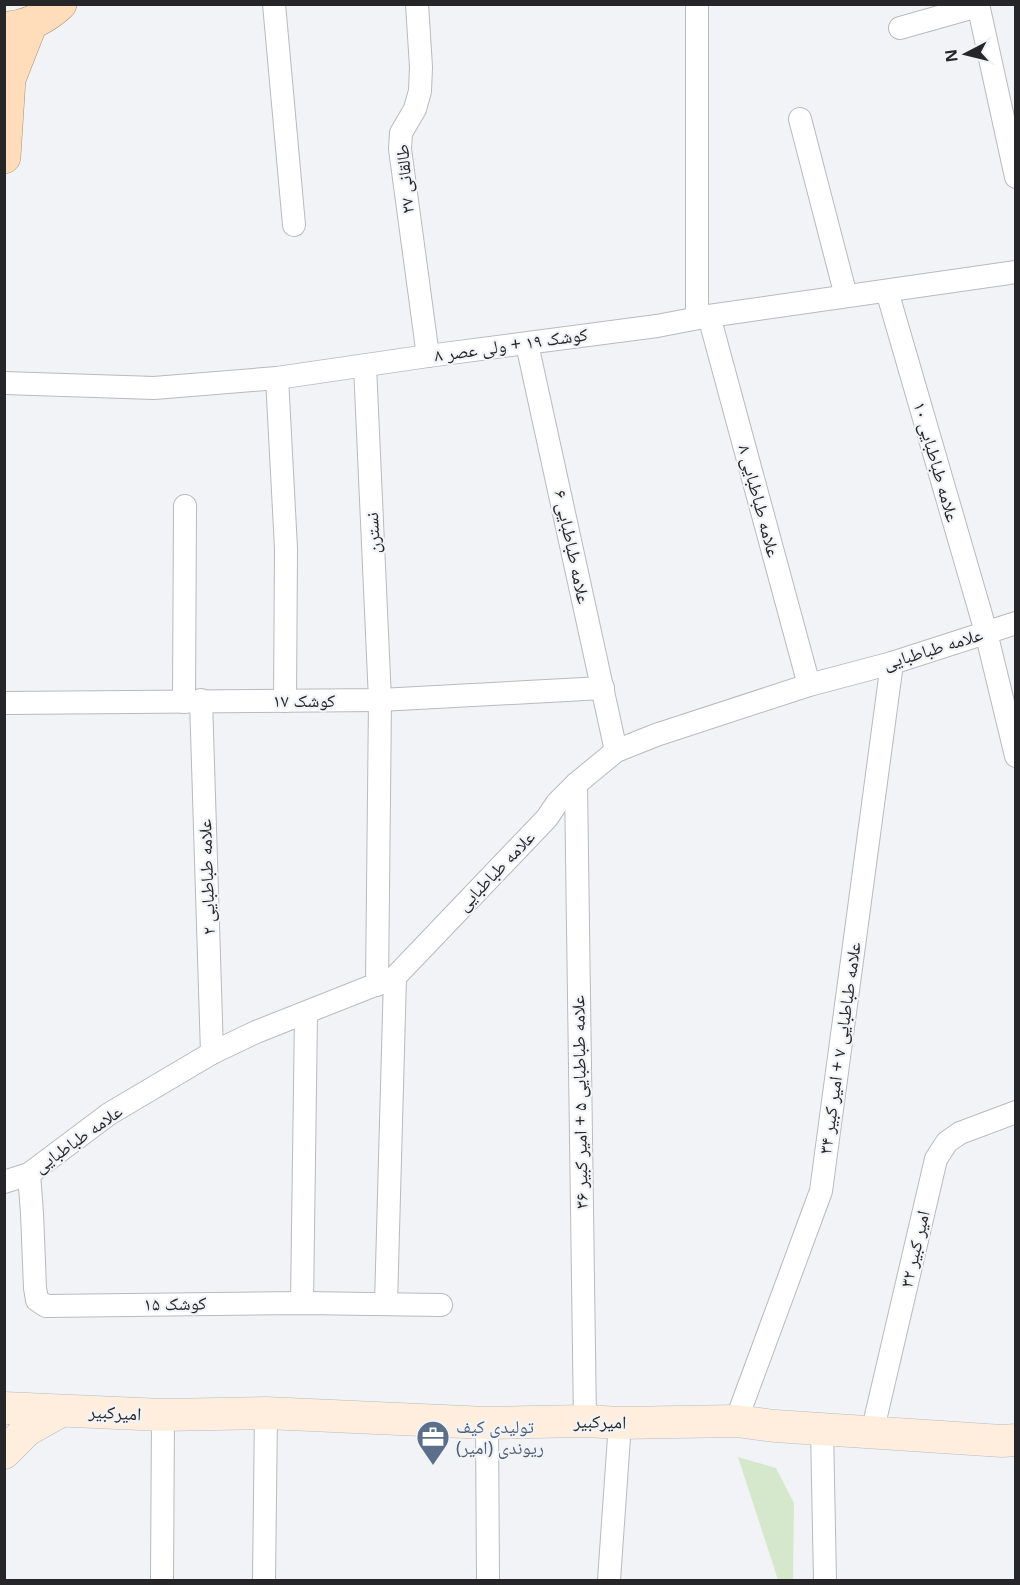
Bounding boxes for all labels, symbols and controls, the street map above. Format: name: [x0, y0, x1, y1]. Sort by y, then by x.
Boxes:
north arrow: [936, 24, 996, 84]
text: N: [939, 48, 963, 64]
street label: طالقانی ۲۷: [389, 143, 419, 215]
street label: کوشک ۱۹ + ولی عصر ۸: [433, 321, 590, 367]
street label: علامه طباطبایی ۱۰: [908, 399, 966, 525]
street label: علامه طباطبایی ۸: [733, 442, 787, 560]
street label: علامه طباطبایی ۶: [549, 488, 597, 606]
street label: نسترن: [359, 512, 385, 554]
street label: علامه طباطبایی: [880, 622, 985, 675]
street label: کوشک ۱۷: [273, 688, 336, 712]
street label: علامه طباطبایی ۲: [192, 819, 220, 935]
street label: علامه طباطبایی: [451, 825, 540, 916]
street label: علامه طباطبایی ۷ + امیر کبیر ۳۴: [812, 940, 866, 1155]
street label: علامه طباطبایی ۵ + امیر کبیر ۳۶: [565, 995, 593, 1209]
street label: علامه طباطبایی: [28, 1099, 127, 1178]
street label: امیر کبیر ۳۲: [894, 1208, 935, 1290]
street label: کوشک ۱۵: [143, 1290, 207, 1316]
street label: امیرکبیر: [87, 1399, 142, 1425]
street label: امیرکبیر: [572, 1409, 627, 1433]
place label: تولیدی کیف ریوندی (امیر): [456, 1414, 544, 1459]
office icon: تولیدی کیف ریوندی (امیر): [415, 1419, 451, 1466]

